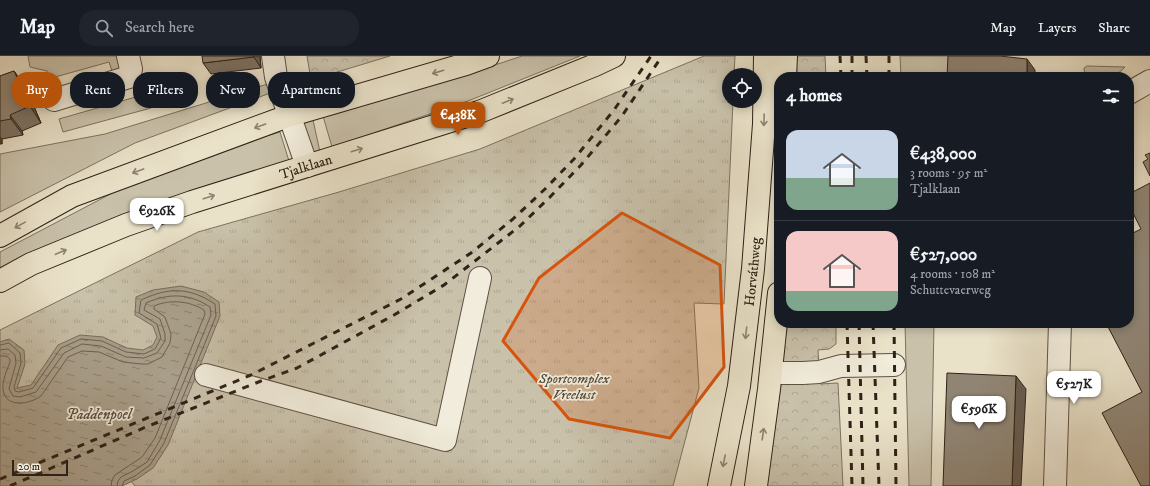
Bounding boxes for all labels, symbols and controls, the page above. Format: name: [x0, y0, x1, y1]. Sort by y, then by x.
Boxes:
search box: [79, 10, 359, 46]
text: Map: [20, 16, 55, 39]
icon: search: [93, 17, 115, 39]
text: Search here: [125, 18, 194, 37]
text: Map: [990, 19, 1016, 37]
text: Layers: [1038, 19, 1076, 37]
text: Share: [1098, 19, 1130, 37]
map controls: [722, 68, 762, 108]
button: locate: [722, 68, 762, 108]
one-way arrow: [432, 69, 445, 76]
chip: Buy: [12, 72, 62, 108]
chip: Rent: [70, 72, 125, 108]
chip: Filters: [133, 72, 198, 108]
chip: New: [206, 72, 260, 108]
chip: Apartment: [268, 72, 355, 108]
text: 4 homes: [786, 85, 842, 107]
icon: filters: [1100, 85, 1122, 107]
one-way arrow: [501, 96, 513, 104]
pin: €438K: [430, 102, 486, 136]
text: €438K: [440, 107, 476, 123]
one-way arrow: [760, 113, 768, 126]
one-way arrow: [254, 123, 267, 130]
text: €438,000: [910, 143, 977, 165]
one-way arrow: [351, 146, 364, 153]
icon: home: [818, 146, 866, 194]
street label: Tjalklaan: [277, 150, 335, 184]
text: 3 rooms · 95 m²: [910, 165, 987, 181]
one-way arrow: [133, 168, 145, 176]
text: Tjalklaan: [910, 181, 960, 197]
one-way arrow: [202, 193, 215, 200]
pin: €926K: [129, 198, 185, 232]
text: €926K: [139, 203, 175, 219]
one-way arrow: [14, 222, 26, 229]
street label: Horváthweg: [741, 237, 765, 307]
text: €527,000: [910, 244, 977, 266]
icon: home: [818, 247, 866, 295]
one-way arrow: [54, 248, 66, 255]
text: 4 rooms · 108 m²: [910, 266, 995, 282]
text: Schuttevaerweg: [910, 282, 991, 298]
one-way arrow: [742, 326, 749, 339]
park label: Sportcomplex Vreelust: [538, 370, 611, 404]
pin: €527K: [1046, 371, 1102, 405]
text: €527K: [1056, 376, 1092, 392]
pin: €596K: [951, 396, 1007, 430]
text: €596K: [961, 401, 997, 417]
water label: Paddenpoel: [66, 405, 134, 424]
one-way arrow: [759, 427, 767, 440]
one-way arrow: [719, 454, 727, 467]
scale bar: [12, 458, 68, 477]
text: 20 m: [18, 460, 40, 474]

